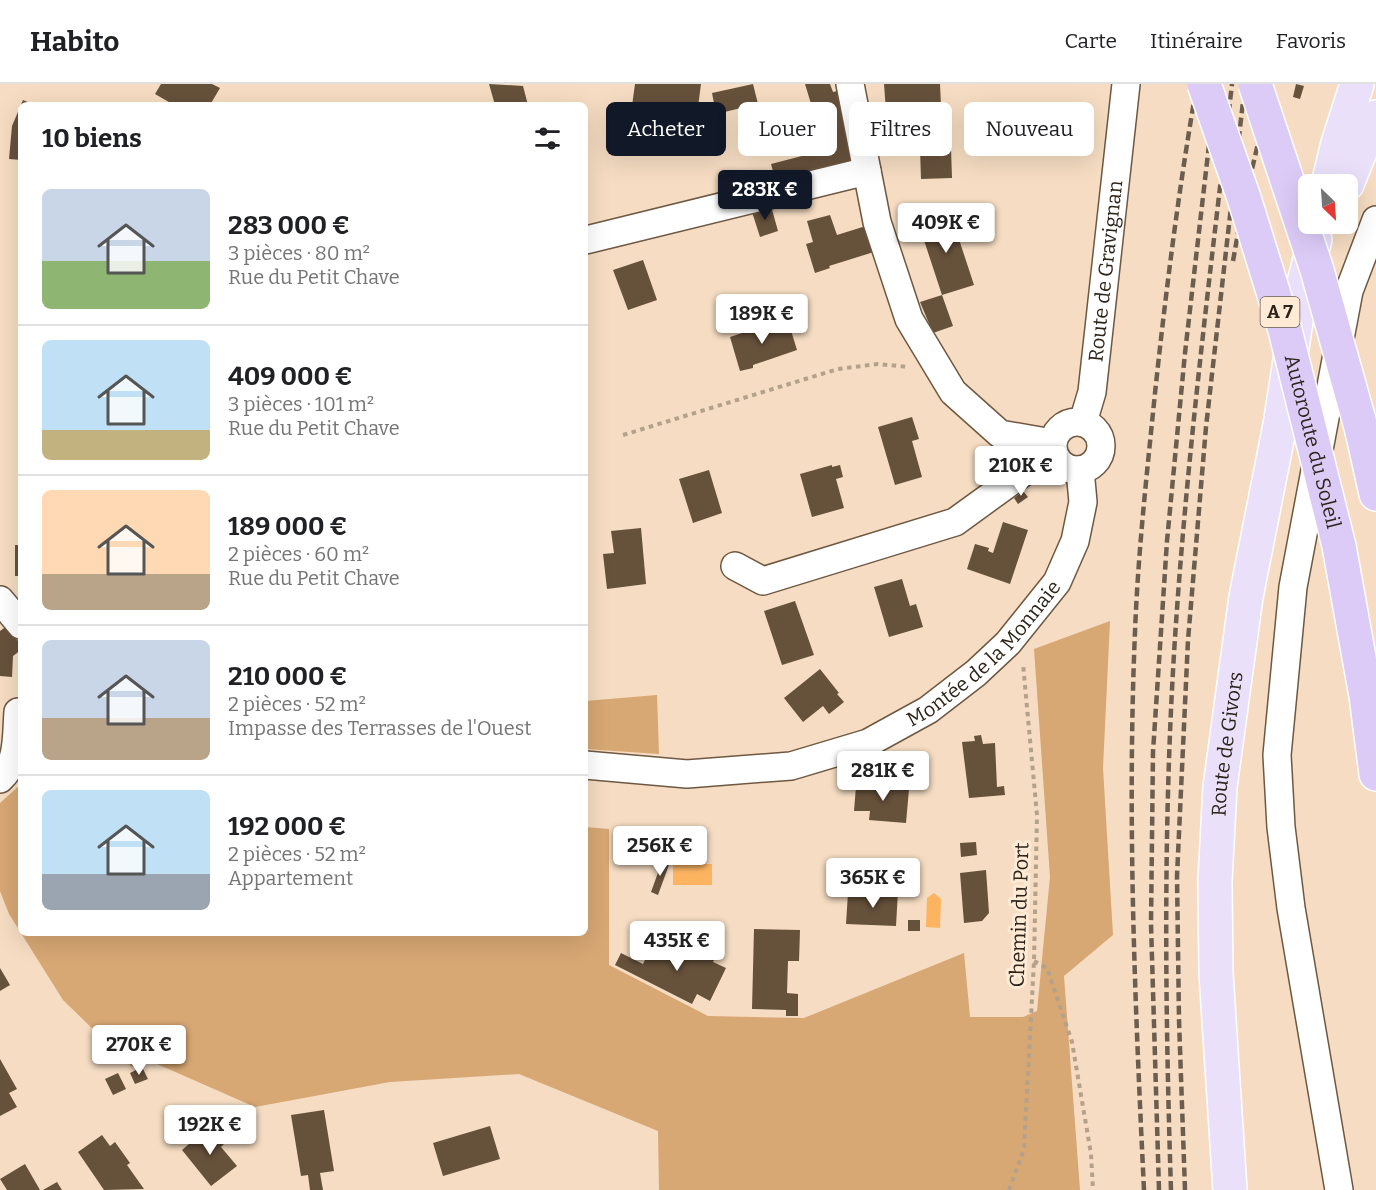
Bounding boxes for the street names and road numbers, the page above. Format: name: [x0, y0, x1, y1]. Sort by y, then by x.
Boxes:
street label: Route de Gravignan: [1083, 179, 1127, 363]
road number: A 7: [1260, 297, 1300, 327]
street label: Autoroute du Soleil: [1280, 352, 1346, 531]
street label: Montée de la Monnaie: [902, 575, 1066, 731]
street label: Route de Givors: [1206, 670, 1248, 817]
street label: Chemin du Port: [1004, 842, 1034, 988]

